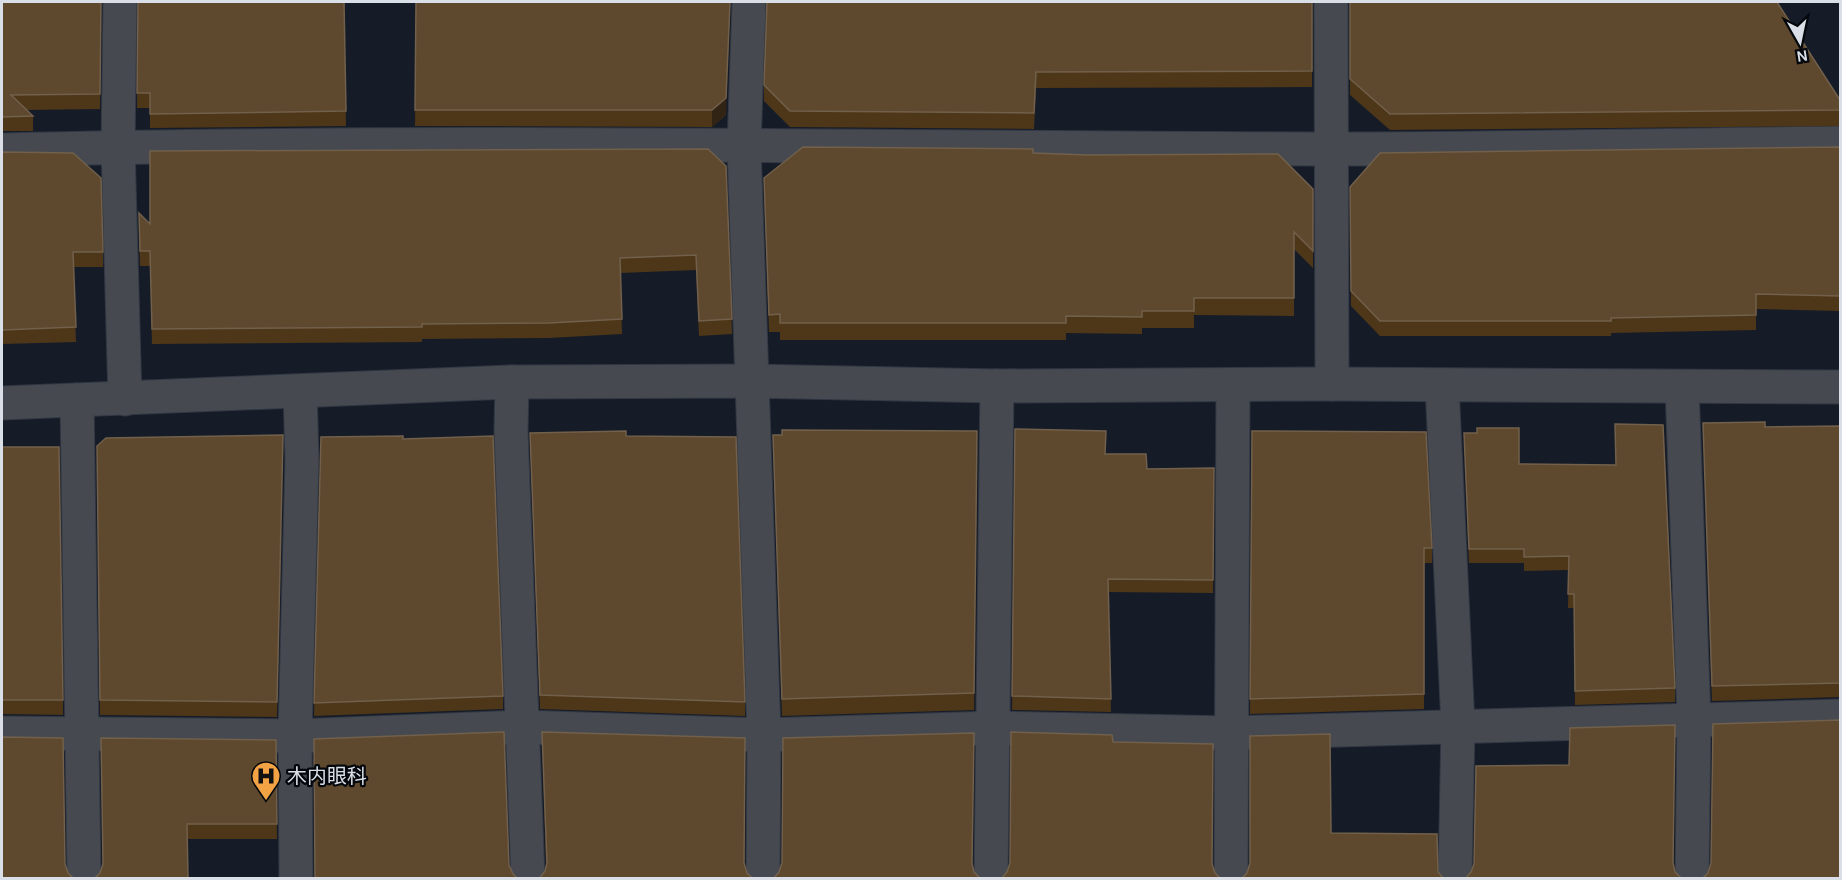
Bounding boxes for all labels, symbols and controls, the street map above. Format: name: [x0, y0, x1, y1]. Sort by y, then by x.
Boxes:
north arrow: [1770, 12, 1830, 72]
text: N: [1795, 46, 1809, 67]
hospital icon: 木内眼科: [250, 760, 282, 802]
place label: 木内眼科: [287, 765, 367, 788]

